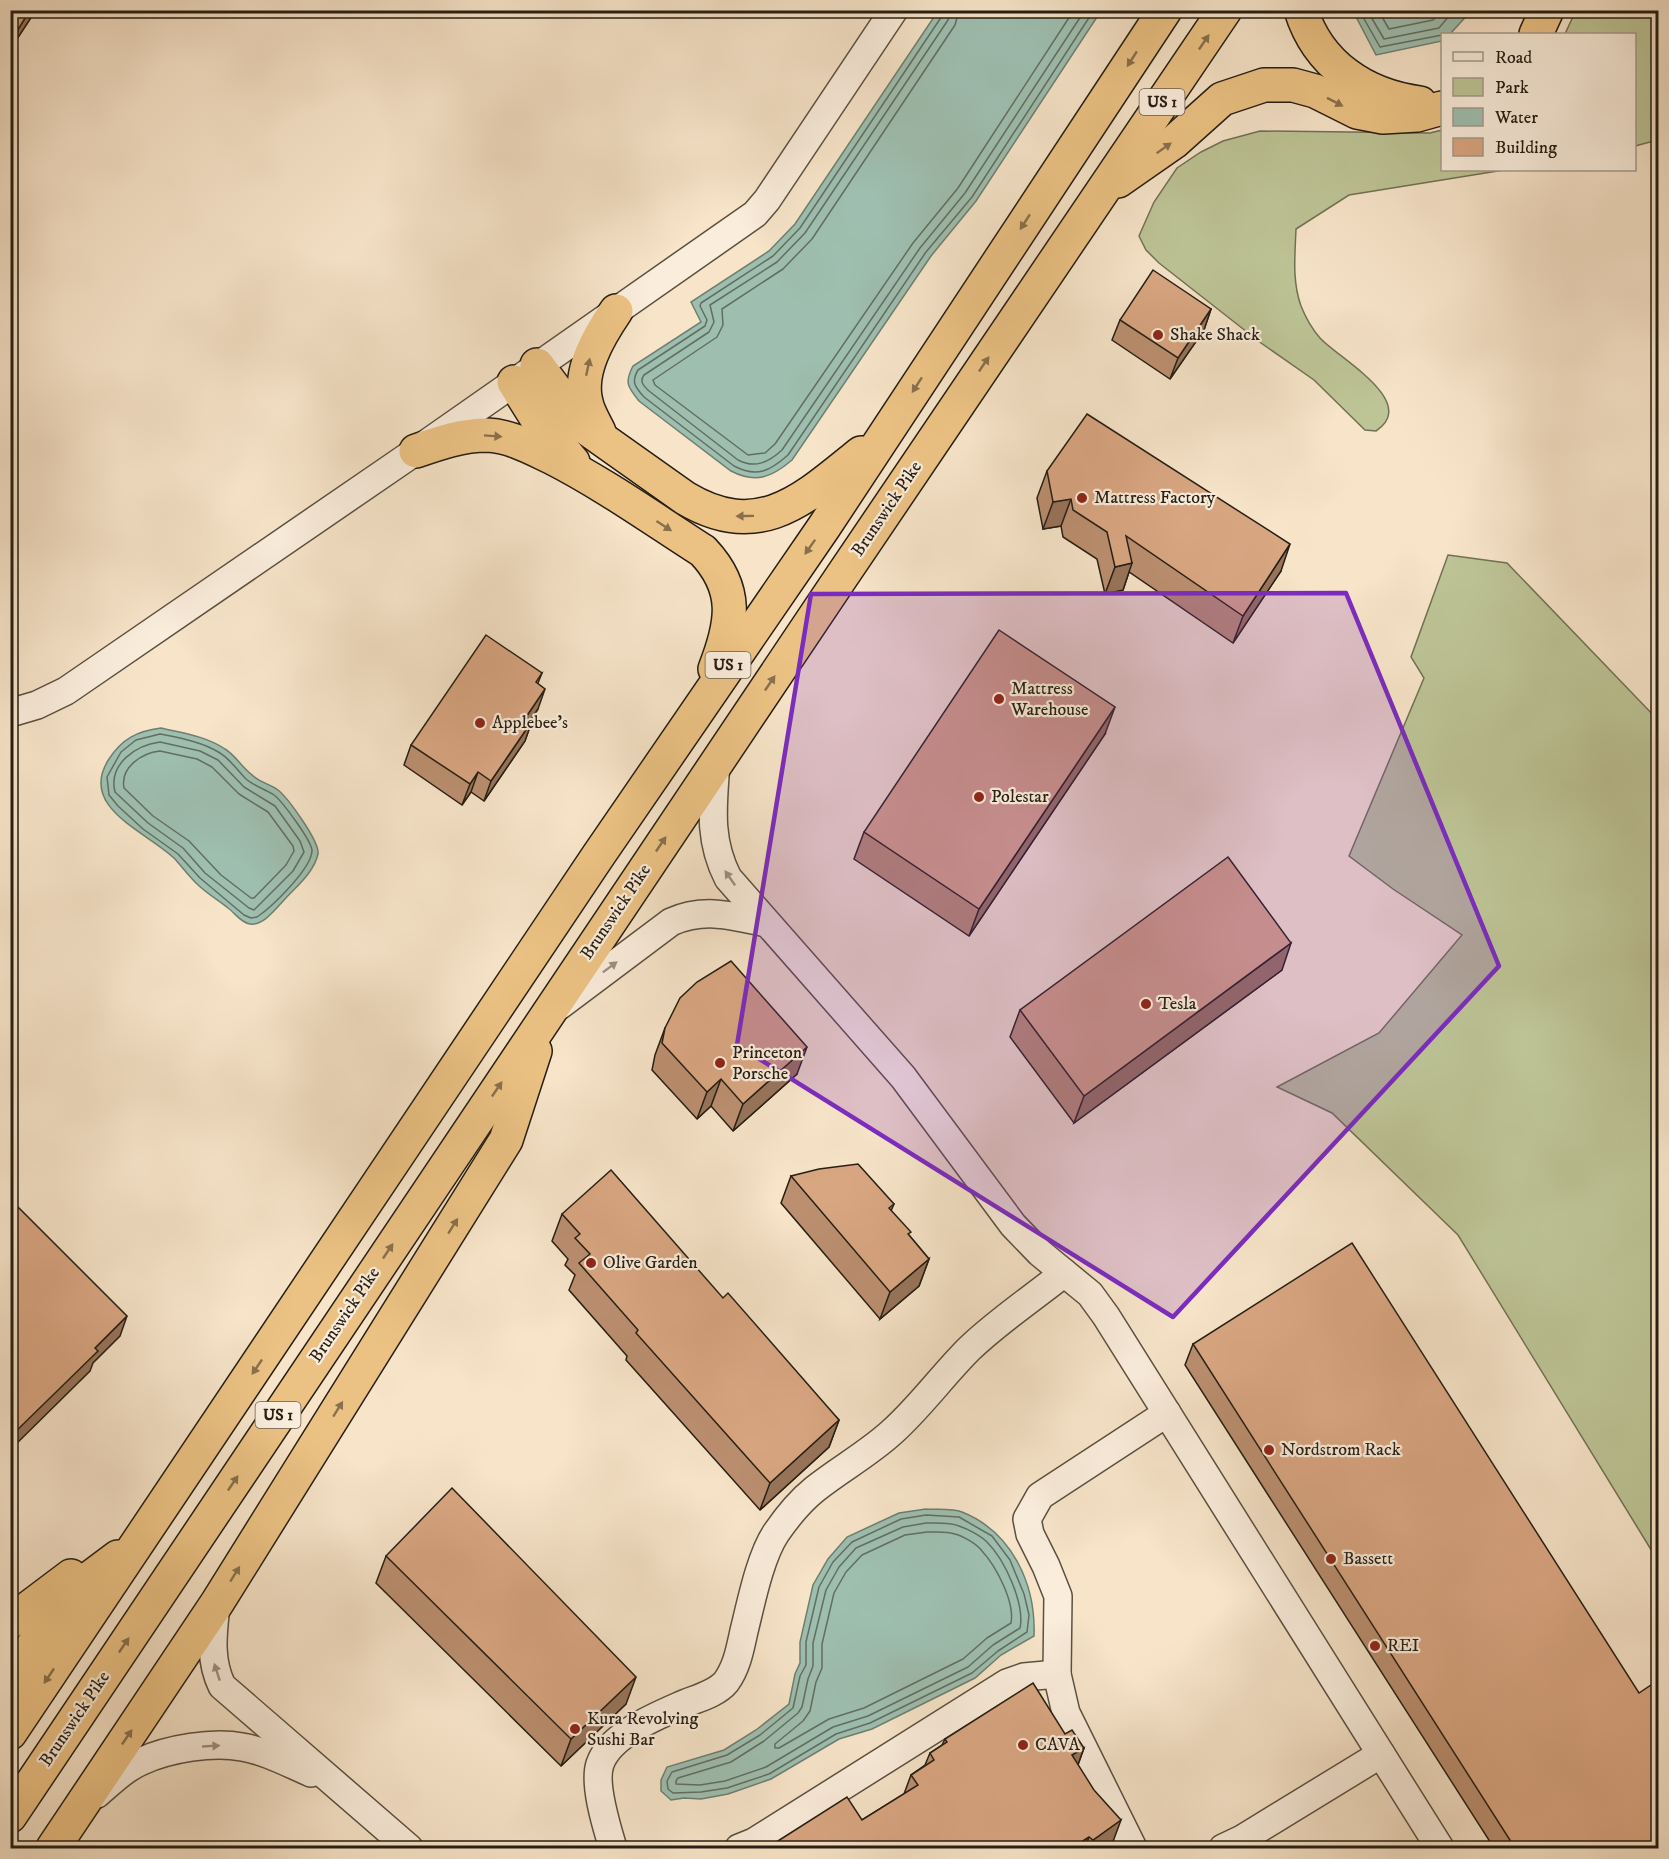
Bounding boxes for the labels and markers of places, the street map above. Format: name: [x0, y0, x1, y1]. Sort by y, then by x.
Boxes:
place label: Shake Shack: [1170, 324, 1260, 346]
marker: Shake Shack: [1151, 328, 1165, 342]
place label: Mattress Factory: [1094, 487, 1216, 509]
marker: Mattress Factory: [1075, 491, 1089, 505]
place label: Mattress Warehouse: [1010, 678, 1089, 721]
marker: Mattress Warehouse: [992, 692, 1006, 706]
place label: Applebee's: [492, 712, 568, 734]
marker: Applebee's: [473, 716, 487, 730]
place label: Polestar: [991, 786, 1049, 808]
marker: Polestar: [972, 790, 986, 804]
place label: Tesla: [1158, 993, 1197, 1015]
marker: Tesla: [1139, 997, 1153, 1011]
place label: Princeton Porsche: [732, 1042, 803, 1085]
marker: Princeton Porsche: [713, 1056, 727, 1070]
place label: Olive Garden: [603, 1252, 698, 1274]
marker: Olive Garden: [584, 1256, 598, 1270]
place label: Nordstrom Rack: [1281, 1439, 1401, 1461]
marker: Nordstrom Rack: [1262, 1443, 1276, 1457]
place label: Bassett: [1343, 1548, 1393, 1570]
marker: Bassett: [1324, 1552, 1338, 1566]
place label: REI: [1387, 1635, 1419, 1657]
marker: REI: [1368, 1639, 1382, 1653]
place label: Kura Revolving Sushi Bar: [587, 1708, 698, 1751]
marker: Kura Revolving Sushi Bar: [568, 1722, 582, 1736]
place label: CAVA: [1035, 1734, 1081, 1756]
marker: CAVA: [1016, 1738, 1030, 1752]

